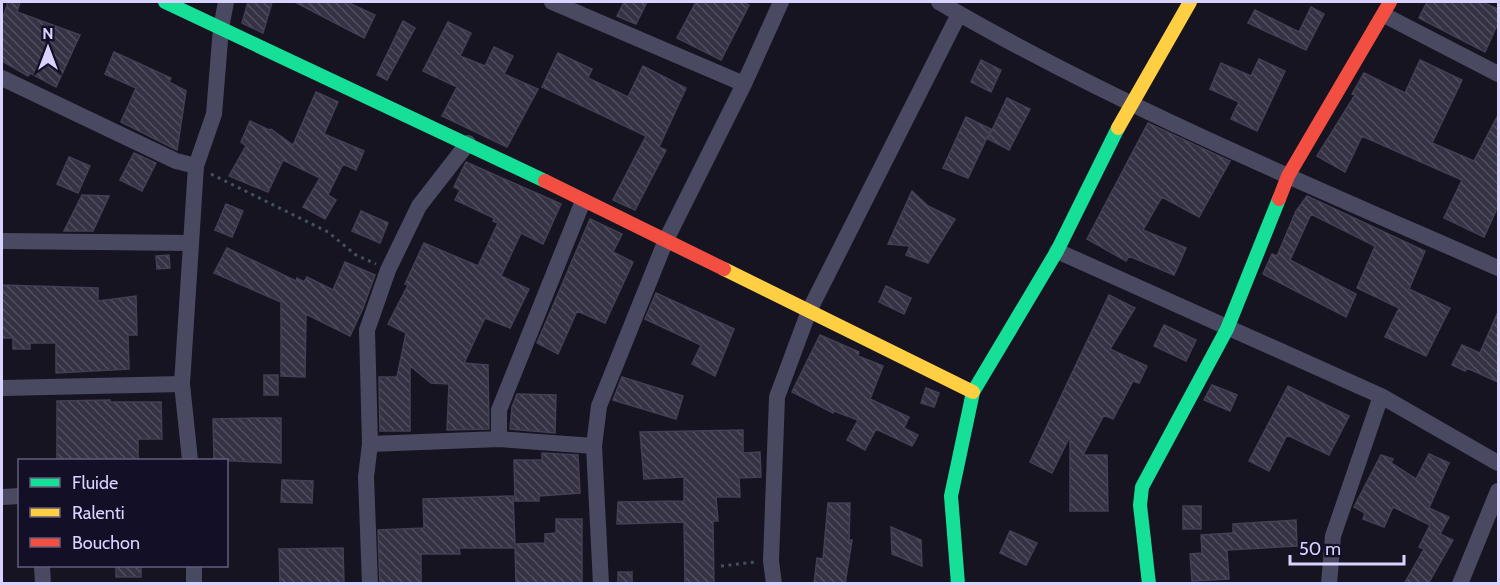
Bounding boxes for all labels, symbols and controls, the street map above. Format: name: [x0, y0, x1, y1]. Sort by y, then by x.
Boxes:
north arrow: [18, 18, 78, 78]
text: N: [42, 24, 54, 43]
legend: [18, 459, 228, 567]
text: Fluide: [72, 472, 118, 494]
text: Ralenti: [72, 502, 125, 524]
scale bar: [1290, 528, 1404, 566]
text: Bouchon: [72, 532, 140, 554]
text: 50 m: [1299, 538, 1341, 560]

